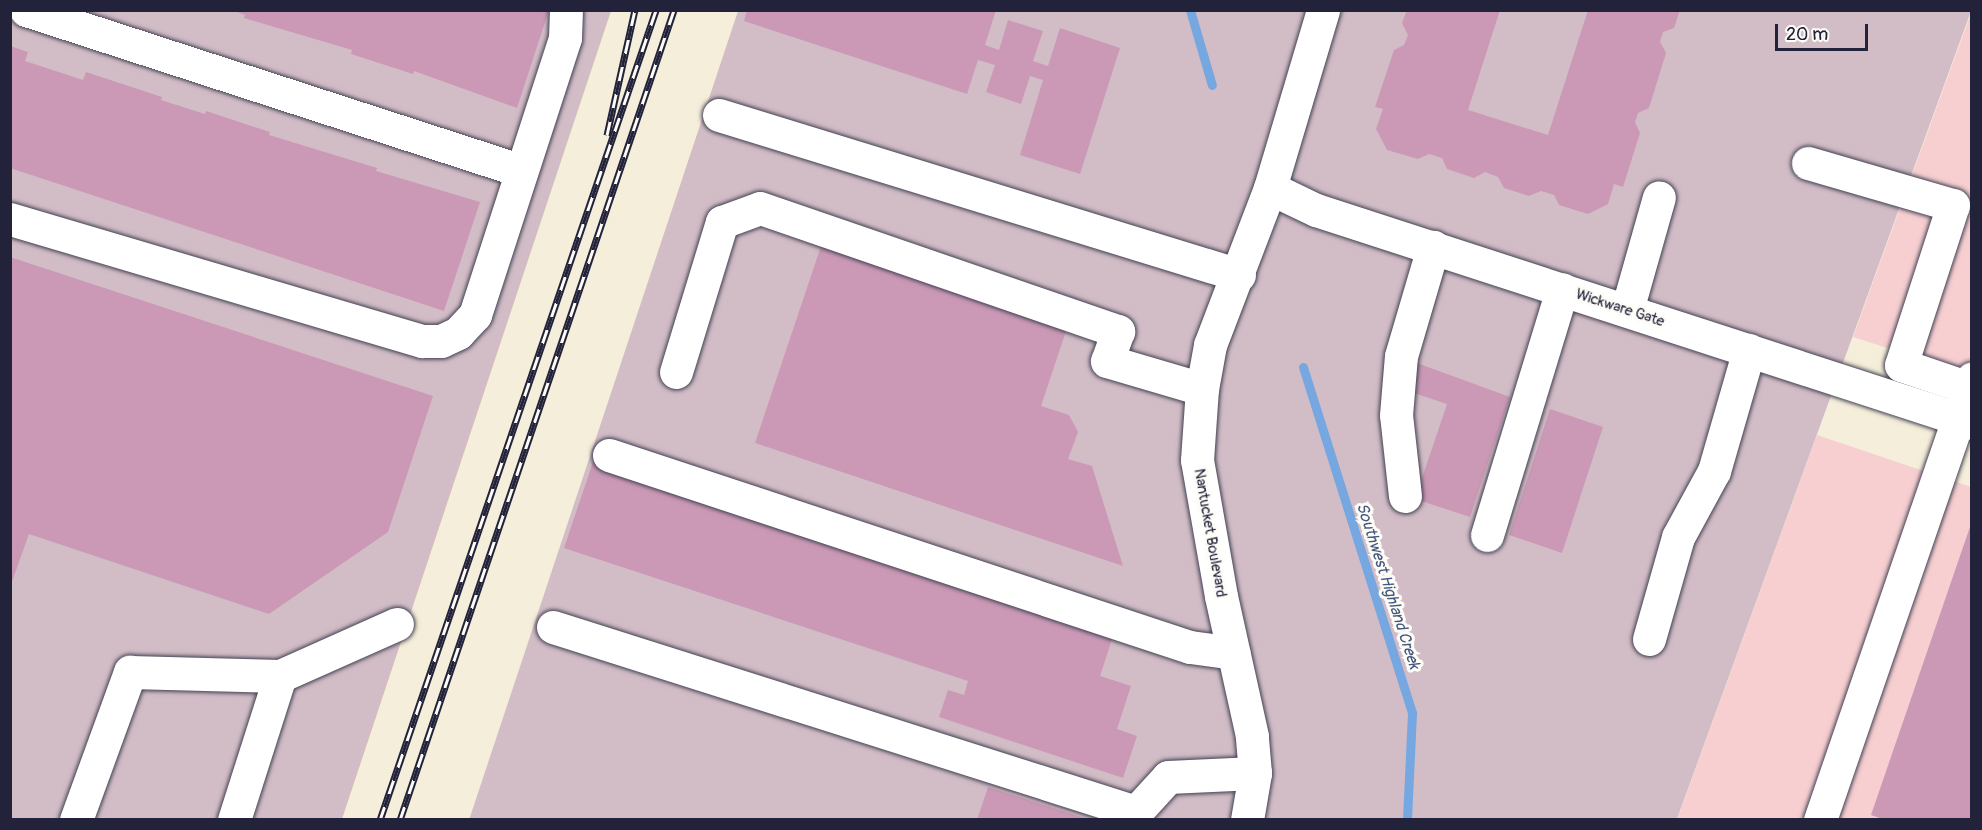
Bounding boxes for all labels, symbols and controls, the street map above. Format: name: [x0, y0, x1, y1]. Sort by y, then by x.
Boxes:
scale bar: [1778, 12, 1871, 50]
text: 20 m: [1786, 23, 1828, 46]
street label: Wickware Gate: [1573, 285, 1667, 331]
street label: Nantucket Boulevard: [1190, 467, 1230, 599]
water label: Southwest Highland Creek: [1352, 501, 1424, 671]

